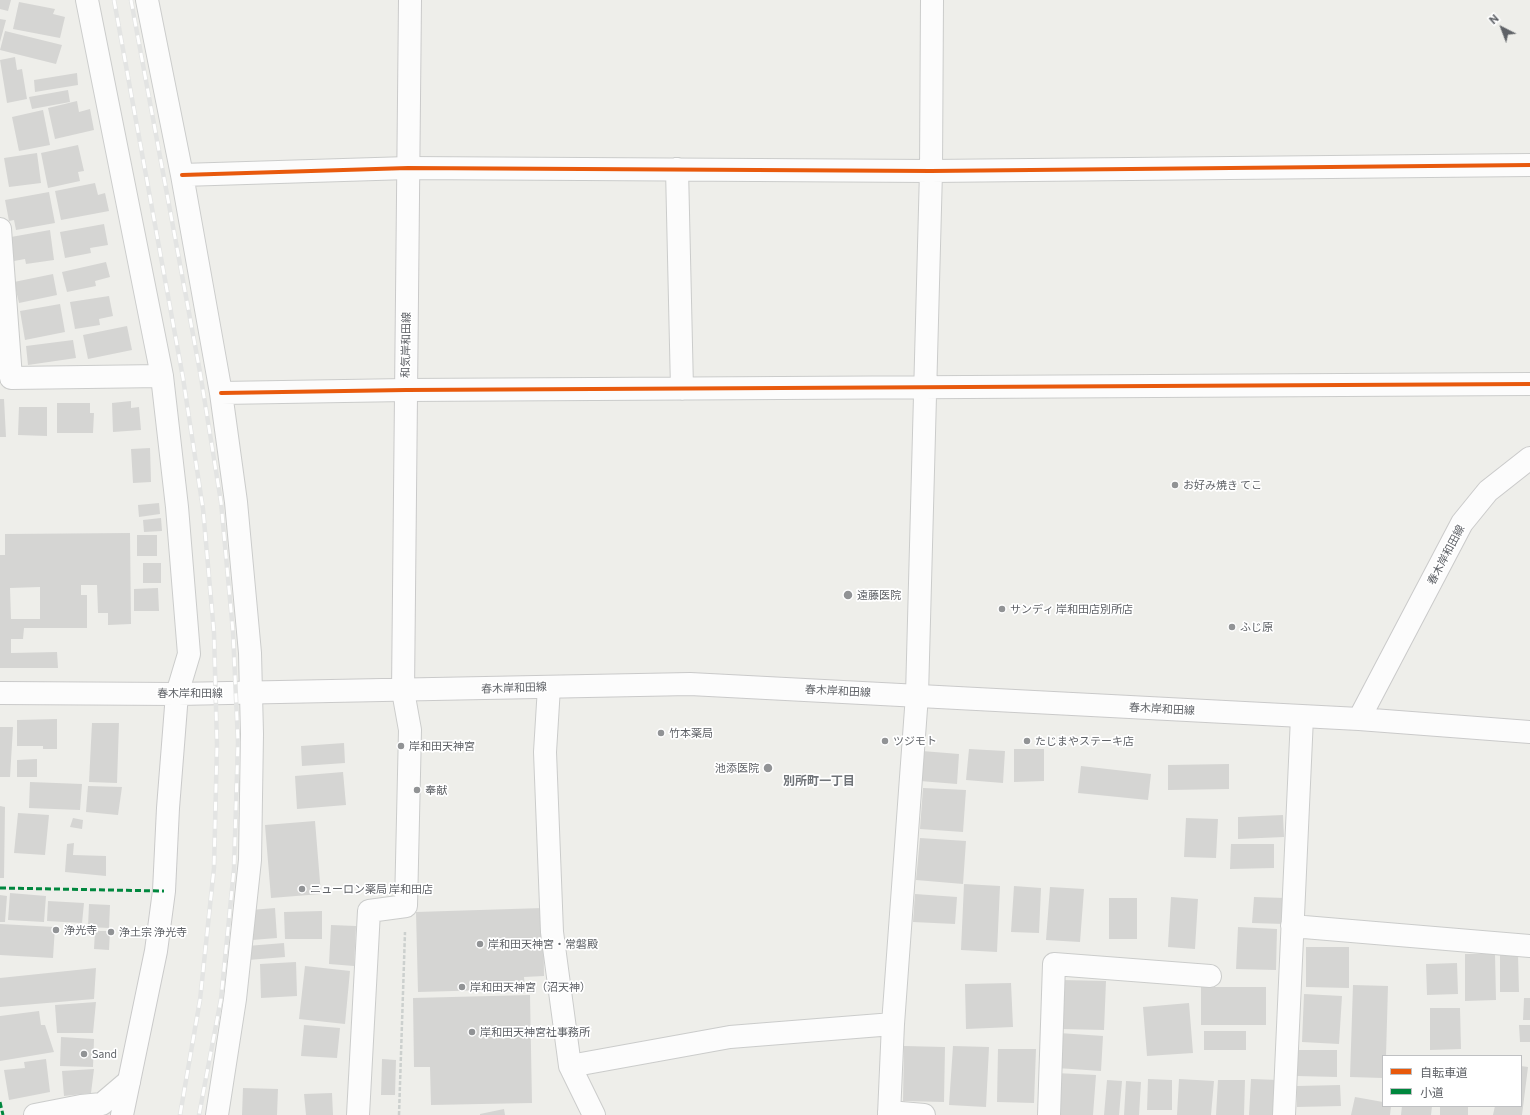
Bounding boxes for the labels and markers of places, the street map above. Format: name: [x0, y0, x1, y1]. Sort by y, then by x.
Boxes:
place label: お好み焼き てこ: [1183, 478, 1262, 492]
marker: お好み焼き てこ: [1170, 480, 1180, 490]
place label: 遠藤医院: [857, 588, 901, 602]
marker: 遠藤医院: [842, 589, 854, 601]
place label: サンディ 岸和田店別所店: [1010, 602, 1133, 616]
marker: サンディ 岸和田店別所店: [997, 604, 1007, 614]
place label: ふじ原: [1240, 620, 1273, 634]
marker: ふじ原: [1227, 622, 1237, 632]
place label: 竹本薬局: [669, 726, 713, 740]
marker: 竹本薬局: [656, 728, 666, 738]
place label: ツジモト: [893, 734, 937, 748]
place label: たじまやステーキ店: [1035, 734, 1134, 748]
marker: ツジモト: [880, 736, 890, 746]
marker: たじまやステーキ店: [1022, 736, 1032, 746]
place label: 岸和田天神宮: [409, 739, 475, 753]
marker: 岸和田天神宮: [396, 741, 406, 751]
place label: 池添医院: [715, 761, 759, 775]
marker: 池添医院: [762, 762, 774, 774]
place label: 奉献: [425, 783, 447, 797]
marker: 奉献: [412, 785, 422, 795]
place label: ニューロン薬局 岸和田店: [310, 882, 433, 896]
marker: ニューロン薬局 岸和田店: [297, 884, 307, 894]
place label: 浄光寺: [64, 923, 97, 937]
marker: 浄光寺: [51, 925, 61, 935]
place label: 浄土宗 浄光寺: [119, 925, 187, 939]
marker: 浄土宗 浄光寺: [106, 927, 116, 937]
place label: 岸和田天神宮・常磐殿: [488, 937, 598, 951]
marker: 岸和田天神宮・常磐殿: [475, 939, 485, 949]
place label: 岸和田天神宮（沼天神）: [470, 980, 591, 994]
marker: 岸和田天神宮（沼天神）: [457, 982, 467, 992]
place label: 岸和田天神宮社事務所: [480, 1025, 590, 1039]
marker: 岸和田天神宮社事務所: [467, 1027, 477, 1037]
place label: Sand: [92, 1047, 117, 1061]
marker: Sand: [79, 1049, 89, 1059]

